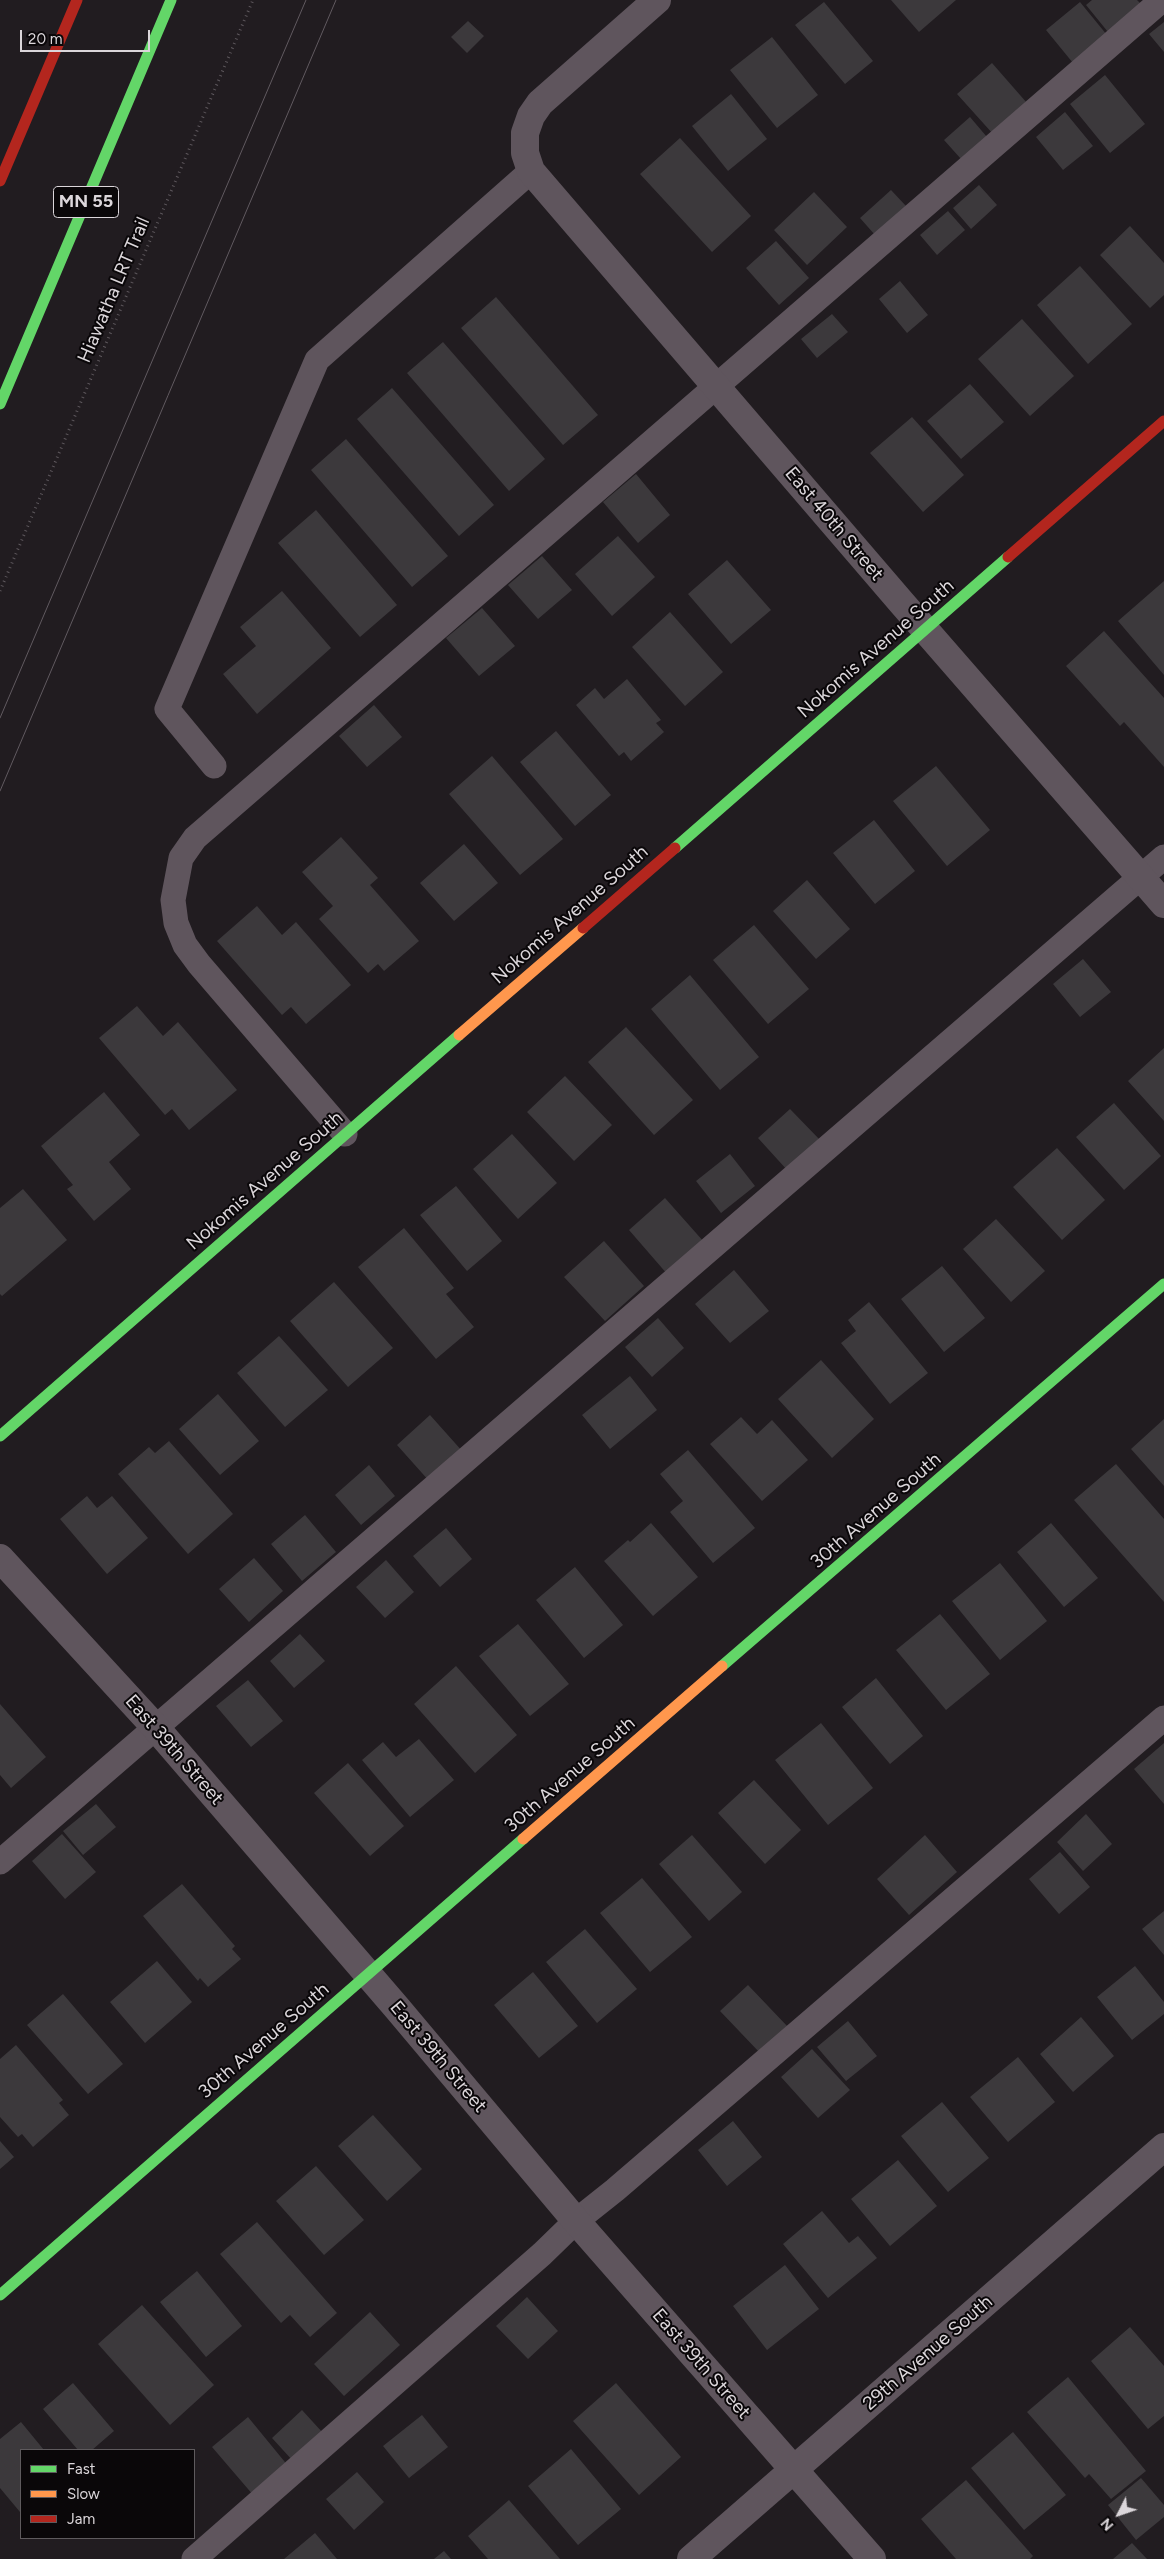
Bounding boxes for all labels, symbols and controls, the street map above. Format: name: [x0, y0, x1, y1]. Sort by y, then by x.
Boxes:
scale bar: [22, 20, 152, 52]
text: 20 m: [28, 30, 62, 48]
road number: MN 55: [54, 186, 118, 218]
street label: Hiawatha LRT Trail: [73, 214, 155, 366]
street label: East 40th Street: [780, 463, 888, 585]
street label: Nokomis Avenue South: [793, 575, 959, 723]
street label: Nokomis Avenue South: [487, 841, 653, 989]
street label: Nokomis Avenue South: [182, 1107, 348, 1255]
street label: 30th Avenue South: [806, 1448, 946, 1574]
street label: East 39th Street: [120, 1690, 228, 1810]
street label: 30th Avenue South: [500, 1712, 640, 1838]
street label: 30th Avenue South: [194, 1978, 334, 2104]
street label: East 39th Street: [385, 1997, 491, 2117]
street label: 29th Avenue South: [859, 2291, 997, 2415]
street label: East 39th Street: [647, 2304, 755, 2424]
legend: [20, 2449, 195, 2539]
text: Fast: [67, 2460, 95, 2478]
text: Slow: [67, 2485, 100, 2503]
north arrow: [1094, 2489, 1144, 2539]
text: Jam: [67, 2510, 95, 2528]
text: N: [1097, 2515, 1117, 2534]

